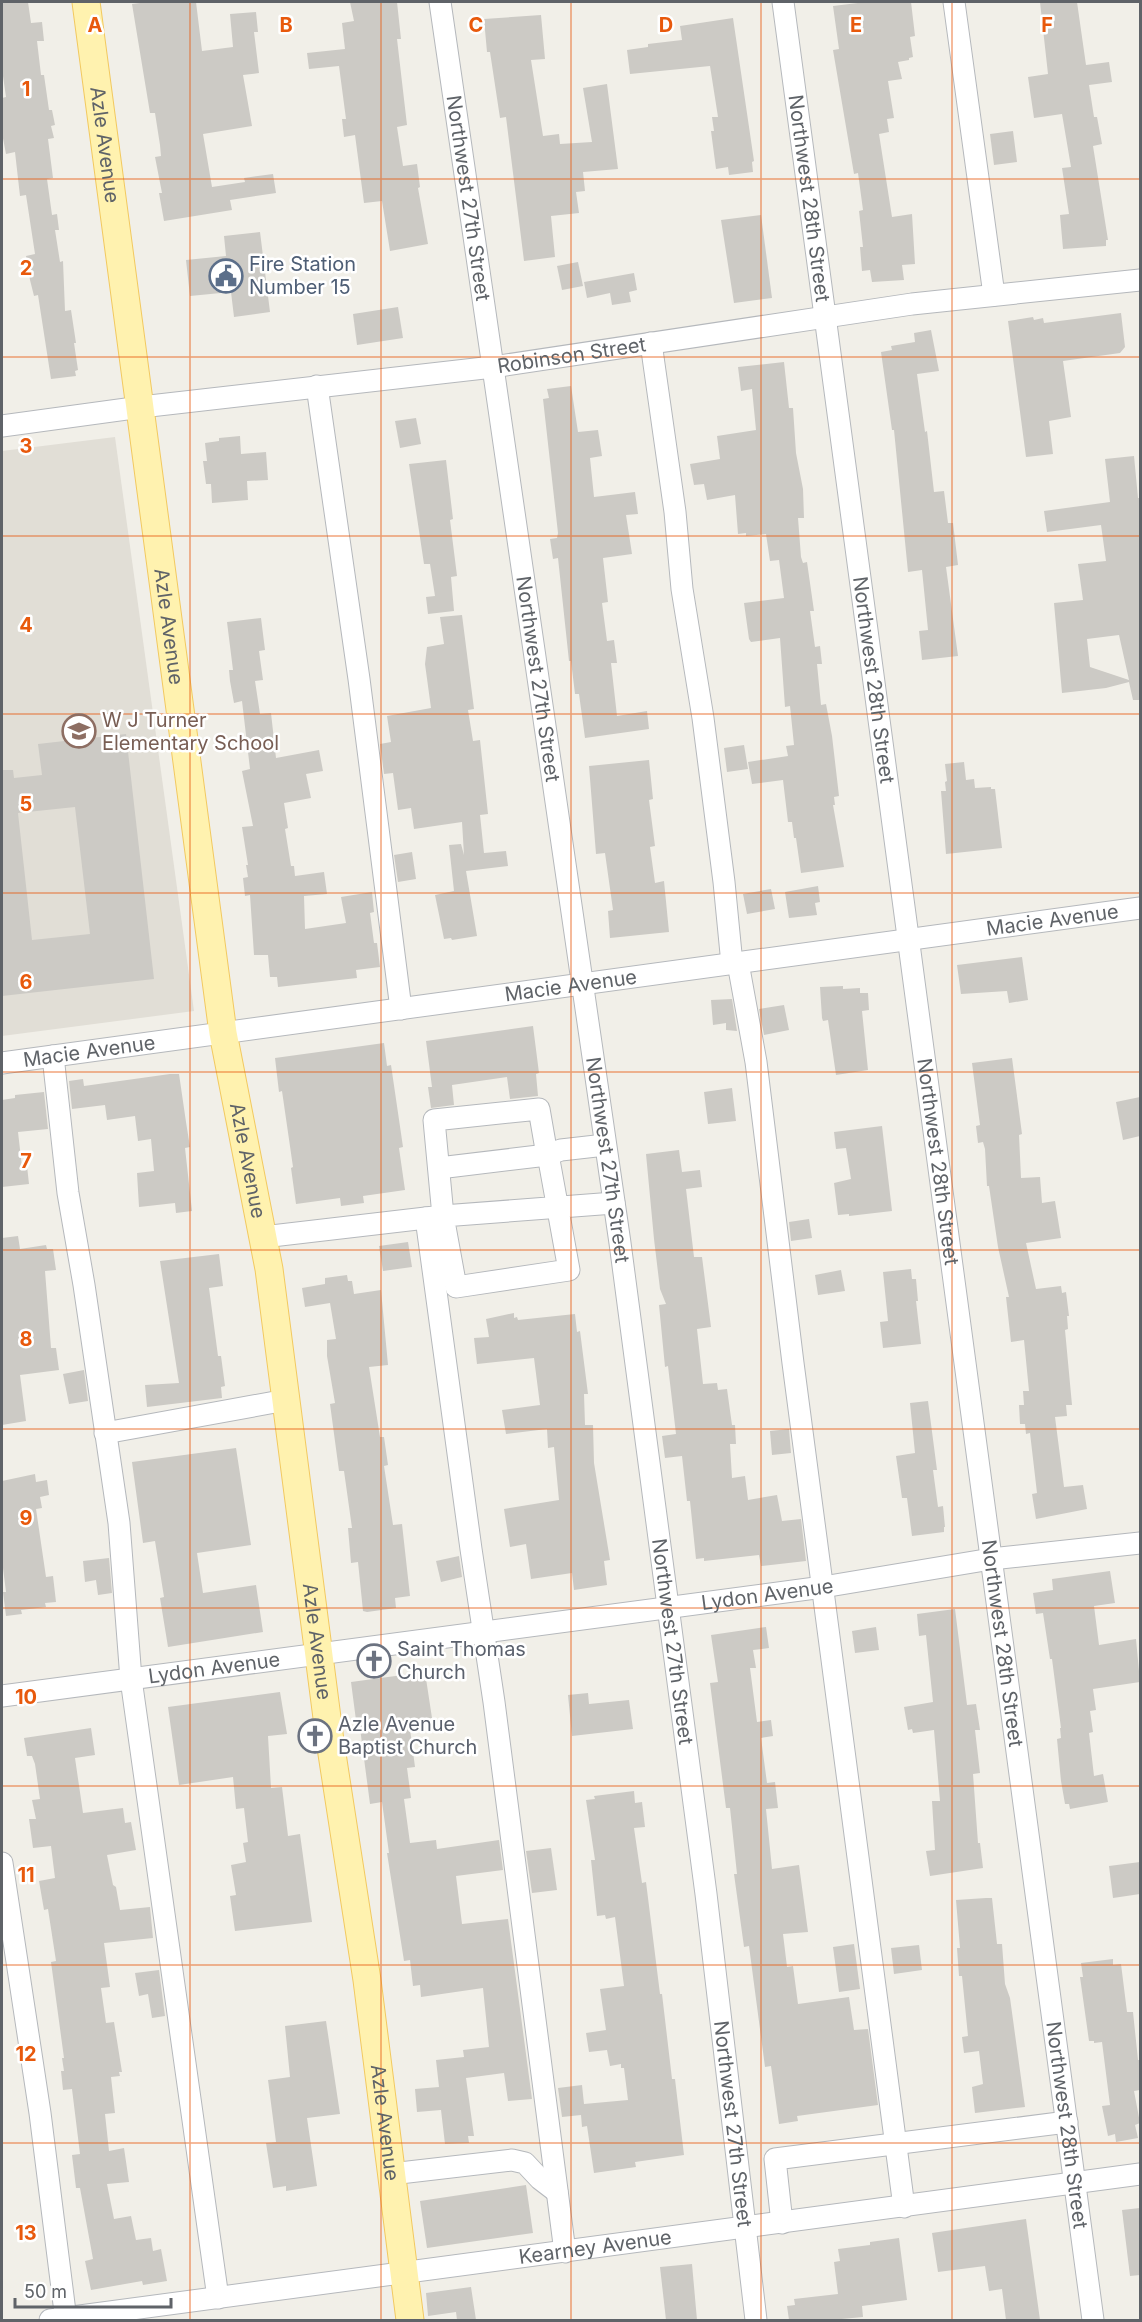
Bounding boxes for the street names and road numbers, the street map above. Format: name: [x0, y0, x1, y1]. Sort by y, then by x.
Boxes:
street label: Azle Avenue: [85, 85, 125, 204]
street label: Northwest 27th Street: [442, 93, 495, 303]
street label: Northwest 28th Street: [784, 93, 835, 304]
street label: Robinson Street: [496, 332, 648, 378]
street label: Azle Avenue: [149, 567, 189, 686]
street label: Northwest 27th Street: [511, 574, 565, 784]
street label: Northwest 28th Street: [848, 575, 899, 785]
street label: Macie Avenue: [985, 899, 1120, 941]
street label: Macie Avenue: [503, 965, 638, 1006]
street label: Macie Avenue: [22, 1030, 157, 1072]
street label: Northwest 27th Street: [581, 1055, 635, 1265]
street label: Northwest 28th Street: [912, 1057, 964, 1267]
street label: Azle Avenue: [225, 1101, 271, 1220]
street label: Northwest 27th Street: [647, 1537, 698, 1747]
street label: Northwest 28th Street: [977, 1538, 1028, 1749]
street label: Lydon Avenue: [700, 1573, 835, 1615]
street label: Azle Avenue: [298, 1582, 337, 1701]
street label: Lydon Avenue: [147, 1647, 282, 1688]
street label: Northwest 27th Street: [709, 2019, 757, 2229]
street label: Northwest 28th Street: [1041, 2020, 1093, 2231]
street label: Azle Avenue: [366, 2063, 404, 2182]
street label: Kearney Avenue: [517, 2225, 673, 2269]

